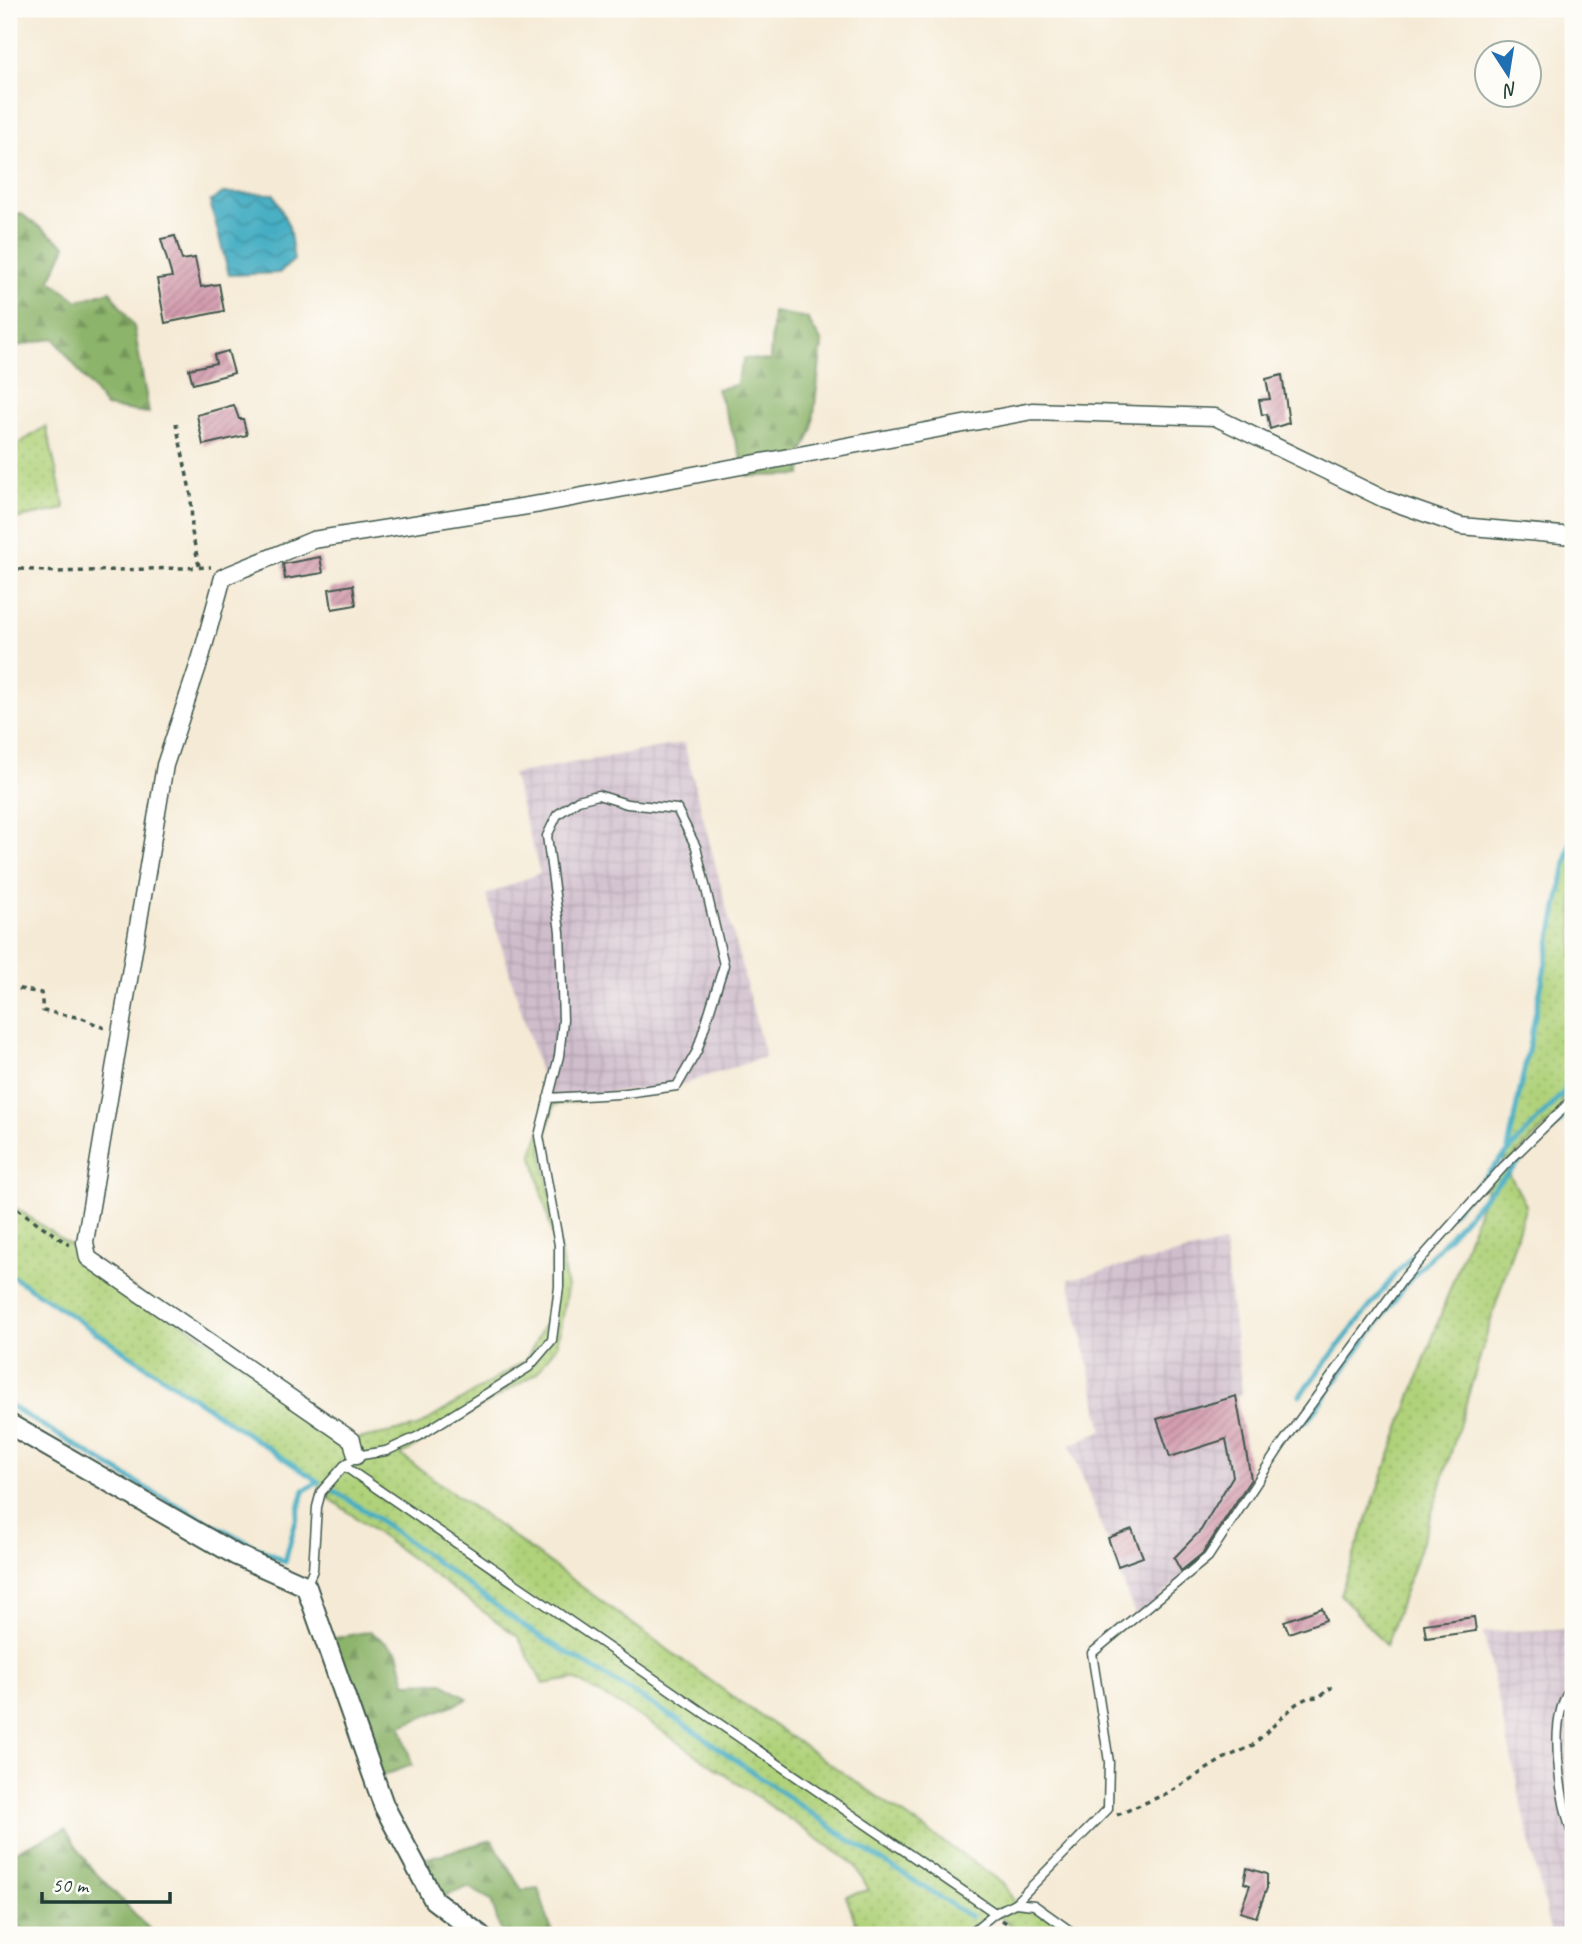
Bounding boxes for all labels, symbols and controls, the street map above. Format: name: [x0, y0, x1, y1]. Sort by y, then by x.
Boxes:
north arrow: [1474, 38, 1544, 108]
text: N: [1500, 77, 1520, 103]
scale bar: [42, 1860, 170, 1904]
text: 50 m: [52, 1872, 90, 1898]

